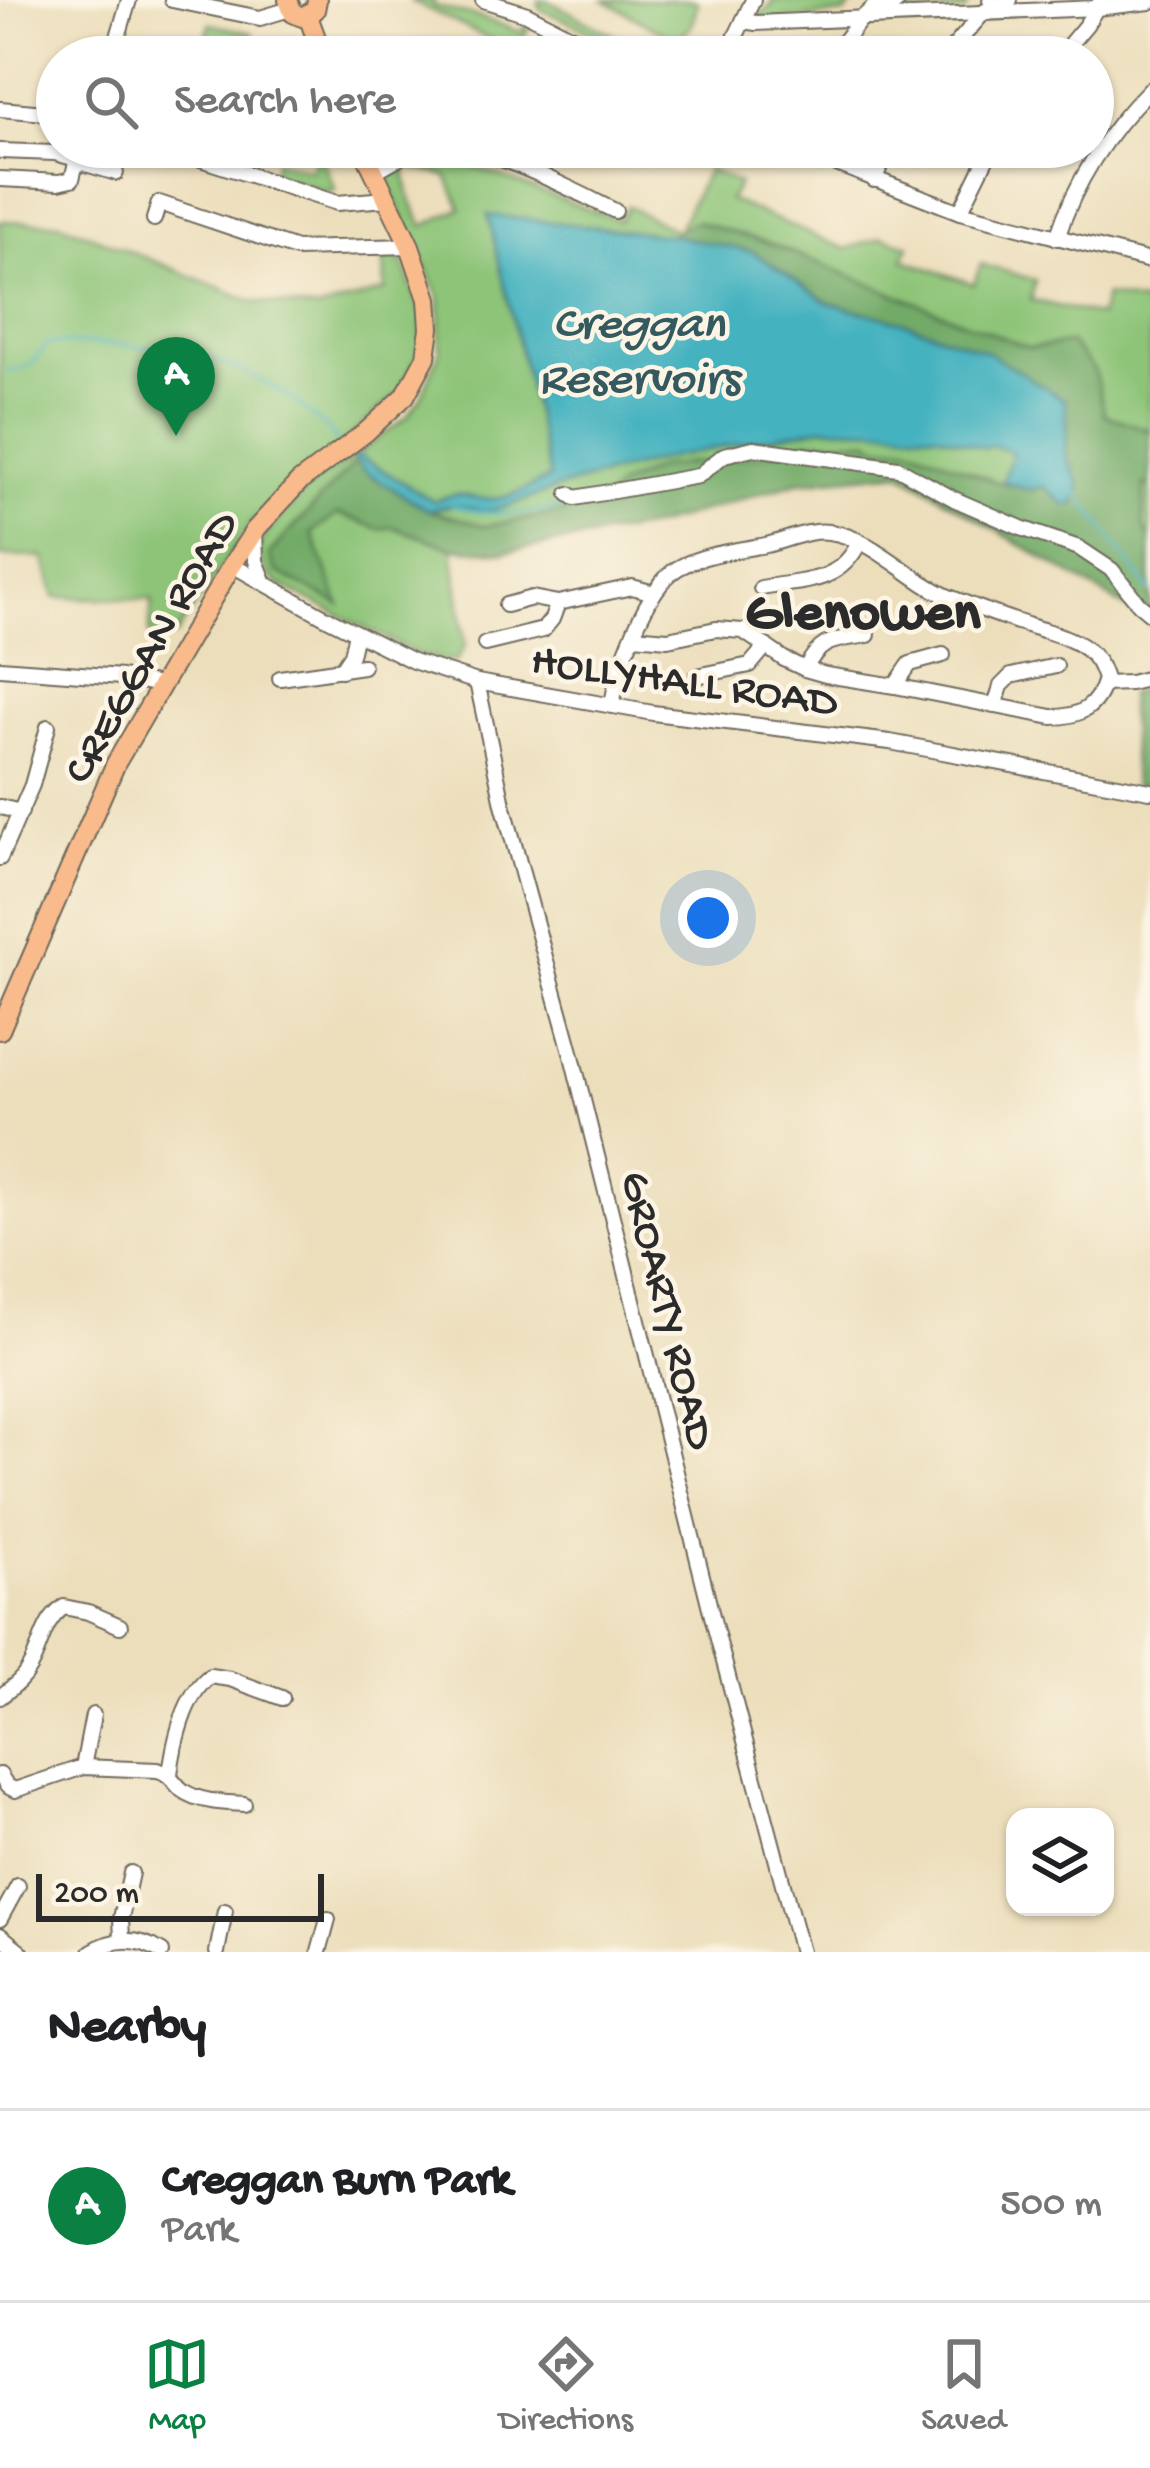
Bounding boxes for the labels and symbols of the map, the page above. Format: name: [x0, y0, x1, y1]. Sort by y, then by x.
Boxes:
water label: Creggan Reservoirs: [539, 299, 744, 411]
pin: A: [137, 337, 215, 436]
street label: CREGGAN ROAD: [54, 502, 253, 794]
district label: Glenowen: [745, 583, 982, 650]
street label: HOLLYHALL ROAD: [527, 637, 841, 732]
your location: [678, 888, 738, 948]
street label: GROARTY ROAD: [605, 1166, 725, 1456]
scale bar: [36, 1868, 324, 1921]

